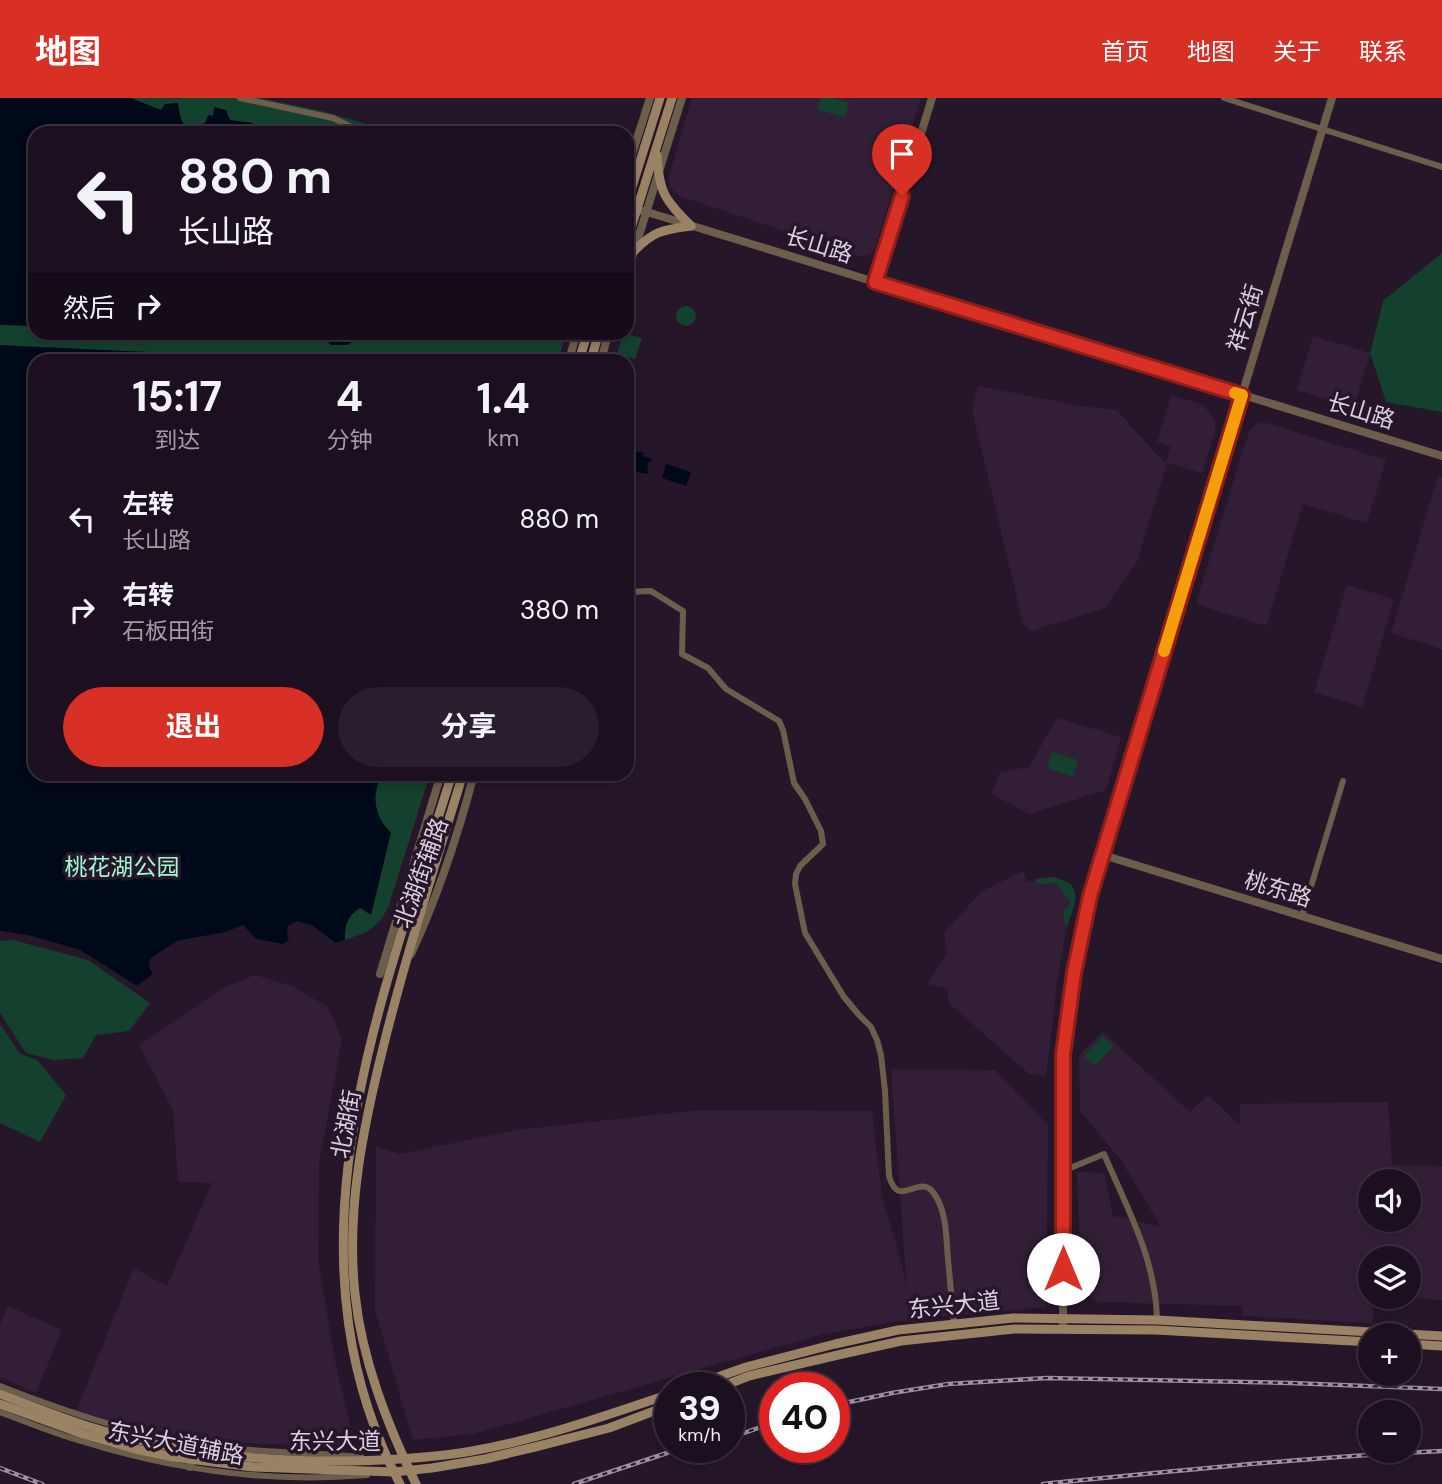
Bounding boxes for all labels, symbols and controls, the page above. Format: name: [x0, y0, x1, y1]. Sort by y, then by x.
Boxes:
text: 地图: [35, 30, 101, 73]
text: 首页: [1101, 36, 1149, 67]
text: 地图: [1187, 36, 1235, 67]
text: 关于: [1273, 36, 1321, 67]
text: 联系: [1359, 36, 1407, 67]
pin: [872, 124, 932, 196]
icon: arrive: [883, 135, 921, 173]
text: 880 m: [178, 144, 332, 208]
icon: left: [63, 154, 154, 245]
text: 长山路: [178, 211, 274, 253]
street label: 长山路: [782, 221, 856, 269]
street label: 祥云街: [1221, 281, 1269, 355]
icon: right: [129, 287, 167, 325]
text: 然后: [63, 291, 115, 325]
text: 15:17: [132, 369, 222, 424]
text: 4: [336, 369, 363, 424]
text: 1.4: [477, 371, 530, 426]
street label: 长山路: [1324, 387, 1398, 435]
text: km: [487, 423, 519, 453]
text: 到达: [154, 425, 200, 455]
text: 分钟: [326, 425, 372, 455]
text: 左转: [122, 487, 174, 521]
icon: left: [63, 500, 101, 538]
text: 880 m: [520, 502, 599, 536]
text: 长山路: [122, 525, 191, 555]
text: 右转: [122, 578, 174, 612]
icon: right: [63, 591, 101, 629]
text: 380 m: [520, 593, 599, 627]
text: 石板田街: [122, 616, 214, 646]
button: 退出: [63, 687, 324, 767]
button: 分享: [338, 687, 599, 767]
street label: 北湖街辅路: [387, 814, 455, 932]
park label: 桃花湖公园: [65, 852, 180, 882]
street label: 桃东路: [1241, 865, 1315, 913]
street label: 北湖街: [325, 1087, 367, 1161]
map controls: [1358, 1169, 1421, 1463]
button: sound: [1358, 1169, 1421, 1232]
position arrow: [1026, 1232, 1100, 1306]
button: layers: [1358, 1246, 1421, 1309]
street label: 东兴大道: [907, 1285, 1001, 1325]
button: +: [1358, 1323, 1421, 1386]
speed limit sign: 40: [759, 1372, 850, 1463]
text: 39: [678, 1385, 721, 1431]
button: −: [1358, 1400, 1421, 1463]
street label: 东兴大道辅路: [105, 1415, 247, 1471]
text: km/h: [678, 1423, 721, 1447]
street label: 东兴大道: [289, 1426, 381, 1456]

